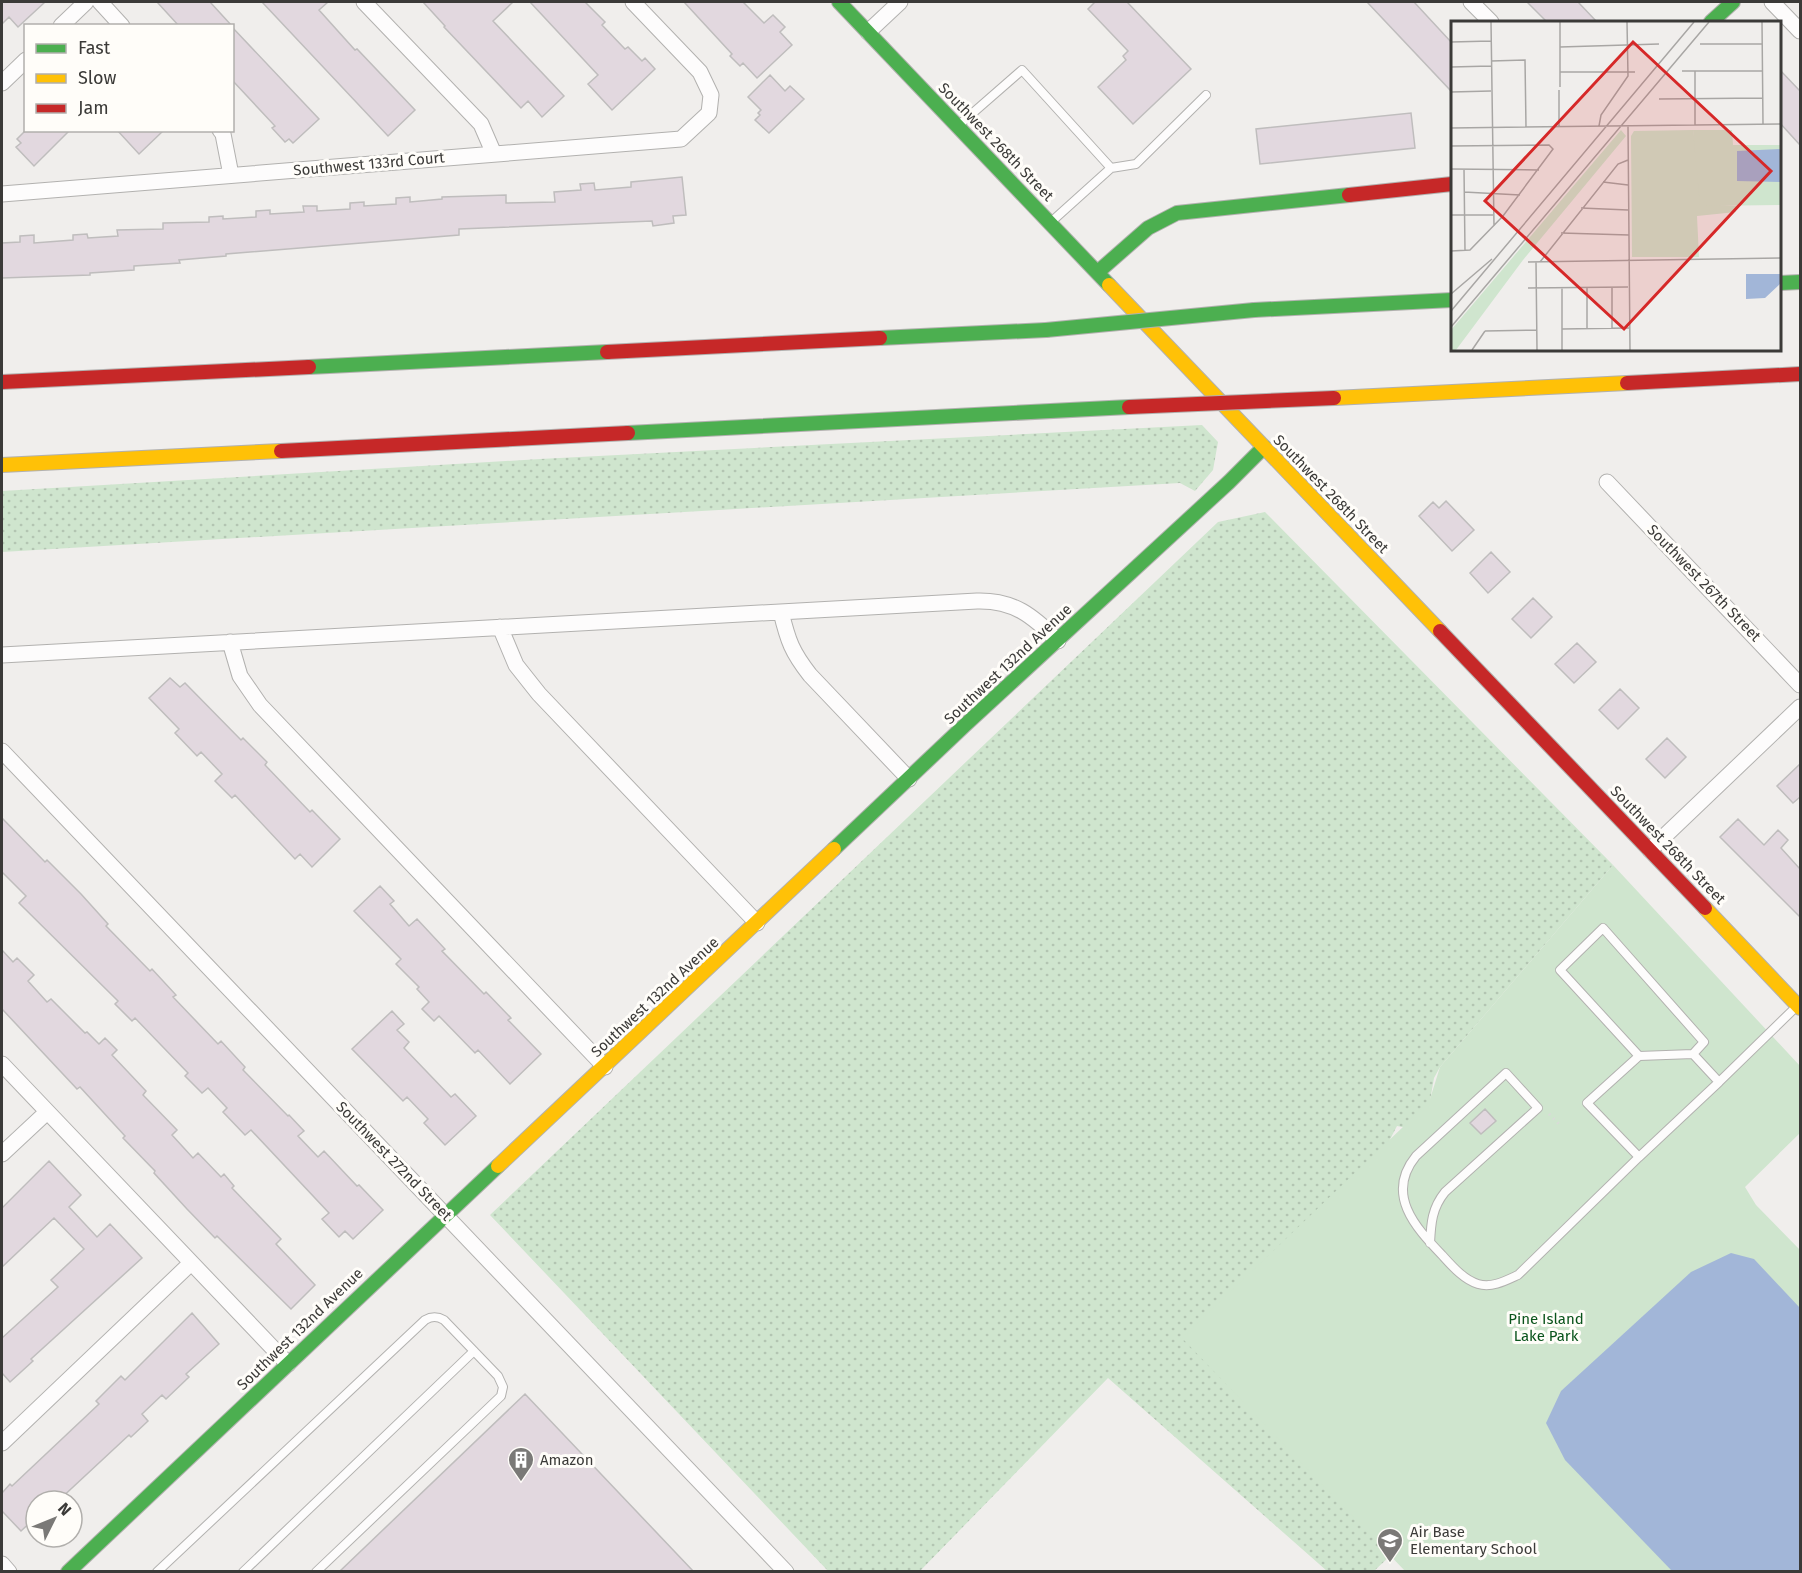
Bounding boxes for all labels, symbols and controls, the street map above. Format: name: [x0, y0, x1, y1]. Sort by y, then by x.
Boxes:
inset map: [1451, 21, 1781, 351]
legend: [24, 24, 234, 132]
text: Fast: [78, 37, 111, 59]
text: Slow: [78, 67, 117, 89]
street label: Southwest 268th Street: [935, 79, 1058, 205]
text: Jam: [78, 97, 109, 119]
street label: Southwest 133rd Court: [293, 148, 446, 180]
street label: Southwest 268th Street: [1270, 431, 1393, 557]
street label: Southwest 267th Street: [1643, 521, 1765, 646]
street label: Southwest 132nd Avenue: [940, 600, 1076, 728]
street label: Southwest 268th Street: [1607, 782, 1730, 908]
street label: Southwest 132nd Avenue: [587, 933, 723, 1061]
street label: Southwest 272nd Street: [332, 1098, 456, 1225]
street label: Southwest 132nd Avenue: [233, 1264, 367, 1394]
park label: Pine Island Lake Park: [1508, 1310, 1584, 1345]
building icon: Amazon: [506, 1445, 536, 1483]
place label: Amazon: [540, 1451, 594, 1469]
north arrow: [24, 1489, 84, 1549]
text: N: [54, 1499, 75, 1519]
place label: Air Base Elementary School: [1410, 1523, 1538, 1558]
school or university icon: Air Base Elementary School: [1375, 1526, 1405, 1564]

